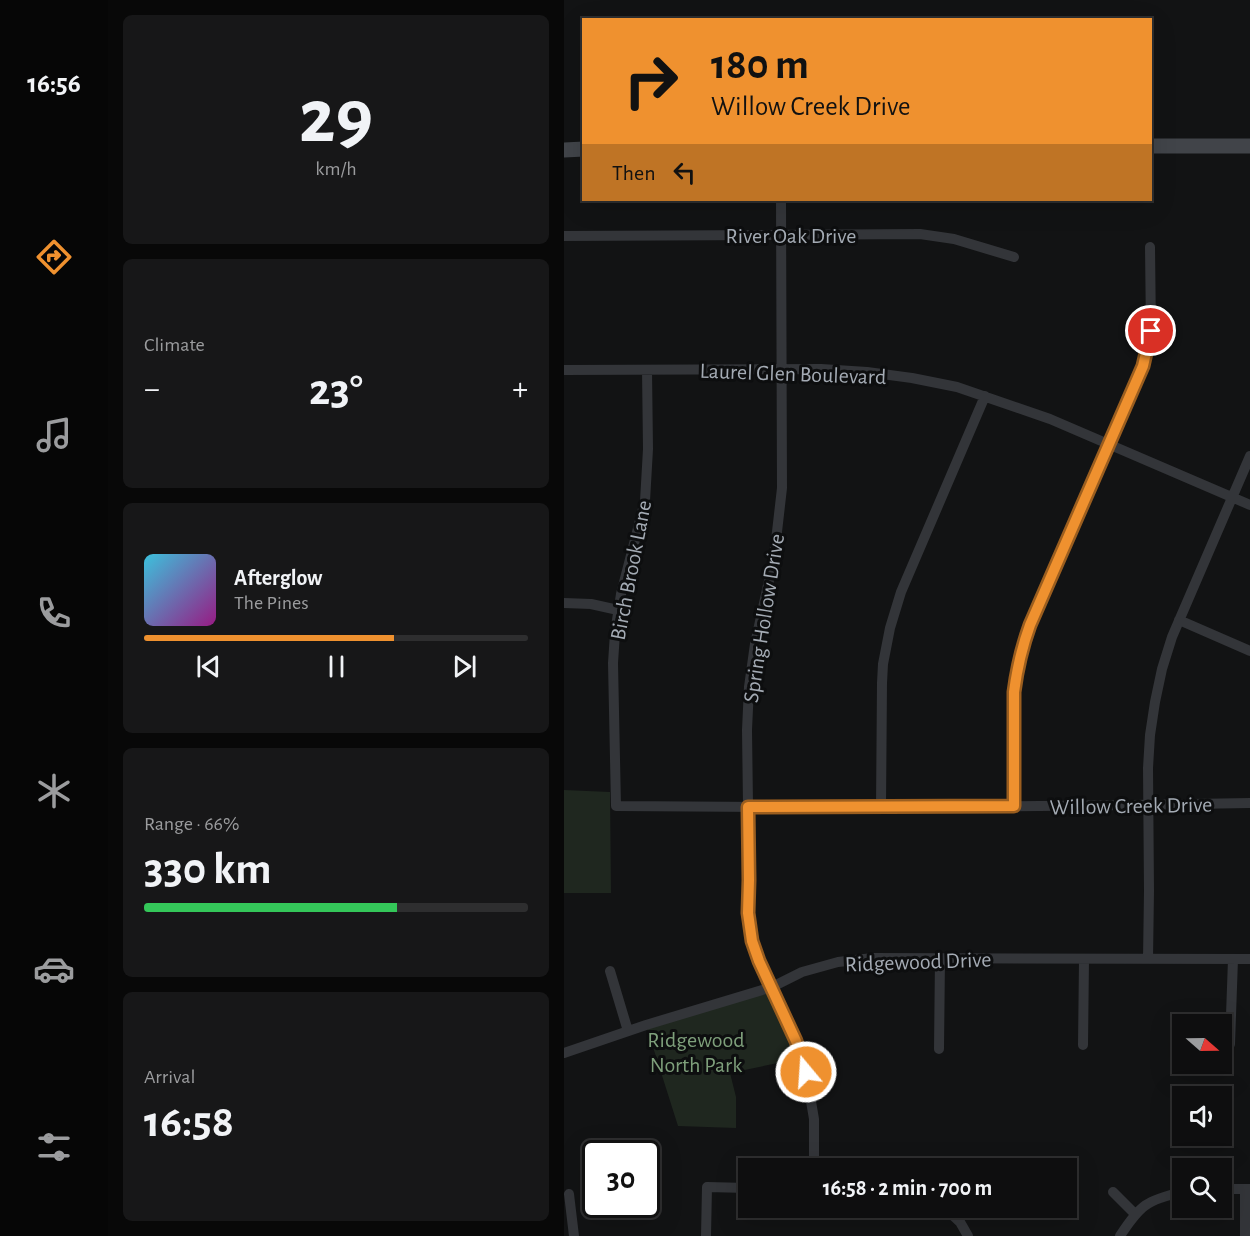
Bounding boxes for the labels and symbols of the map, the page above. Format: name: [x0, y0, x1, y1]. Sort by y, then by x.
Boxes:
street label: River Oak Drive: [726, 225, 856, 247]
pin: [1125, 305, 1176, 356]
street label: Laurel Glen Boulevard: [699, 360, 887, 388]
street label: Birch Brook Lane: [607, 498, 655, 642]
street label: Spring Hollow Drive: [740, 532, 788, 704]
street label: Willow Creek Drive: [1050, 794, 1212, 818]
street label: Ridgewood Drive: [844, 948, 992, 976]
north arrow: [1172, 1014, 1232, 1074]
park label: Ridgewood North Park: [647, 1029, 745, 1076]
position arrow: [774, 1040, 838, 1104]
speed limit sign: 30: [582, 1140, 660, 1218]

